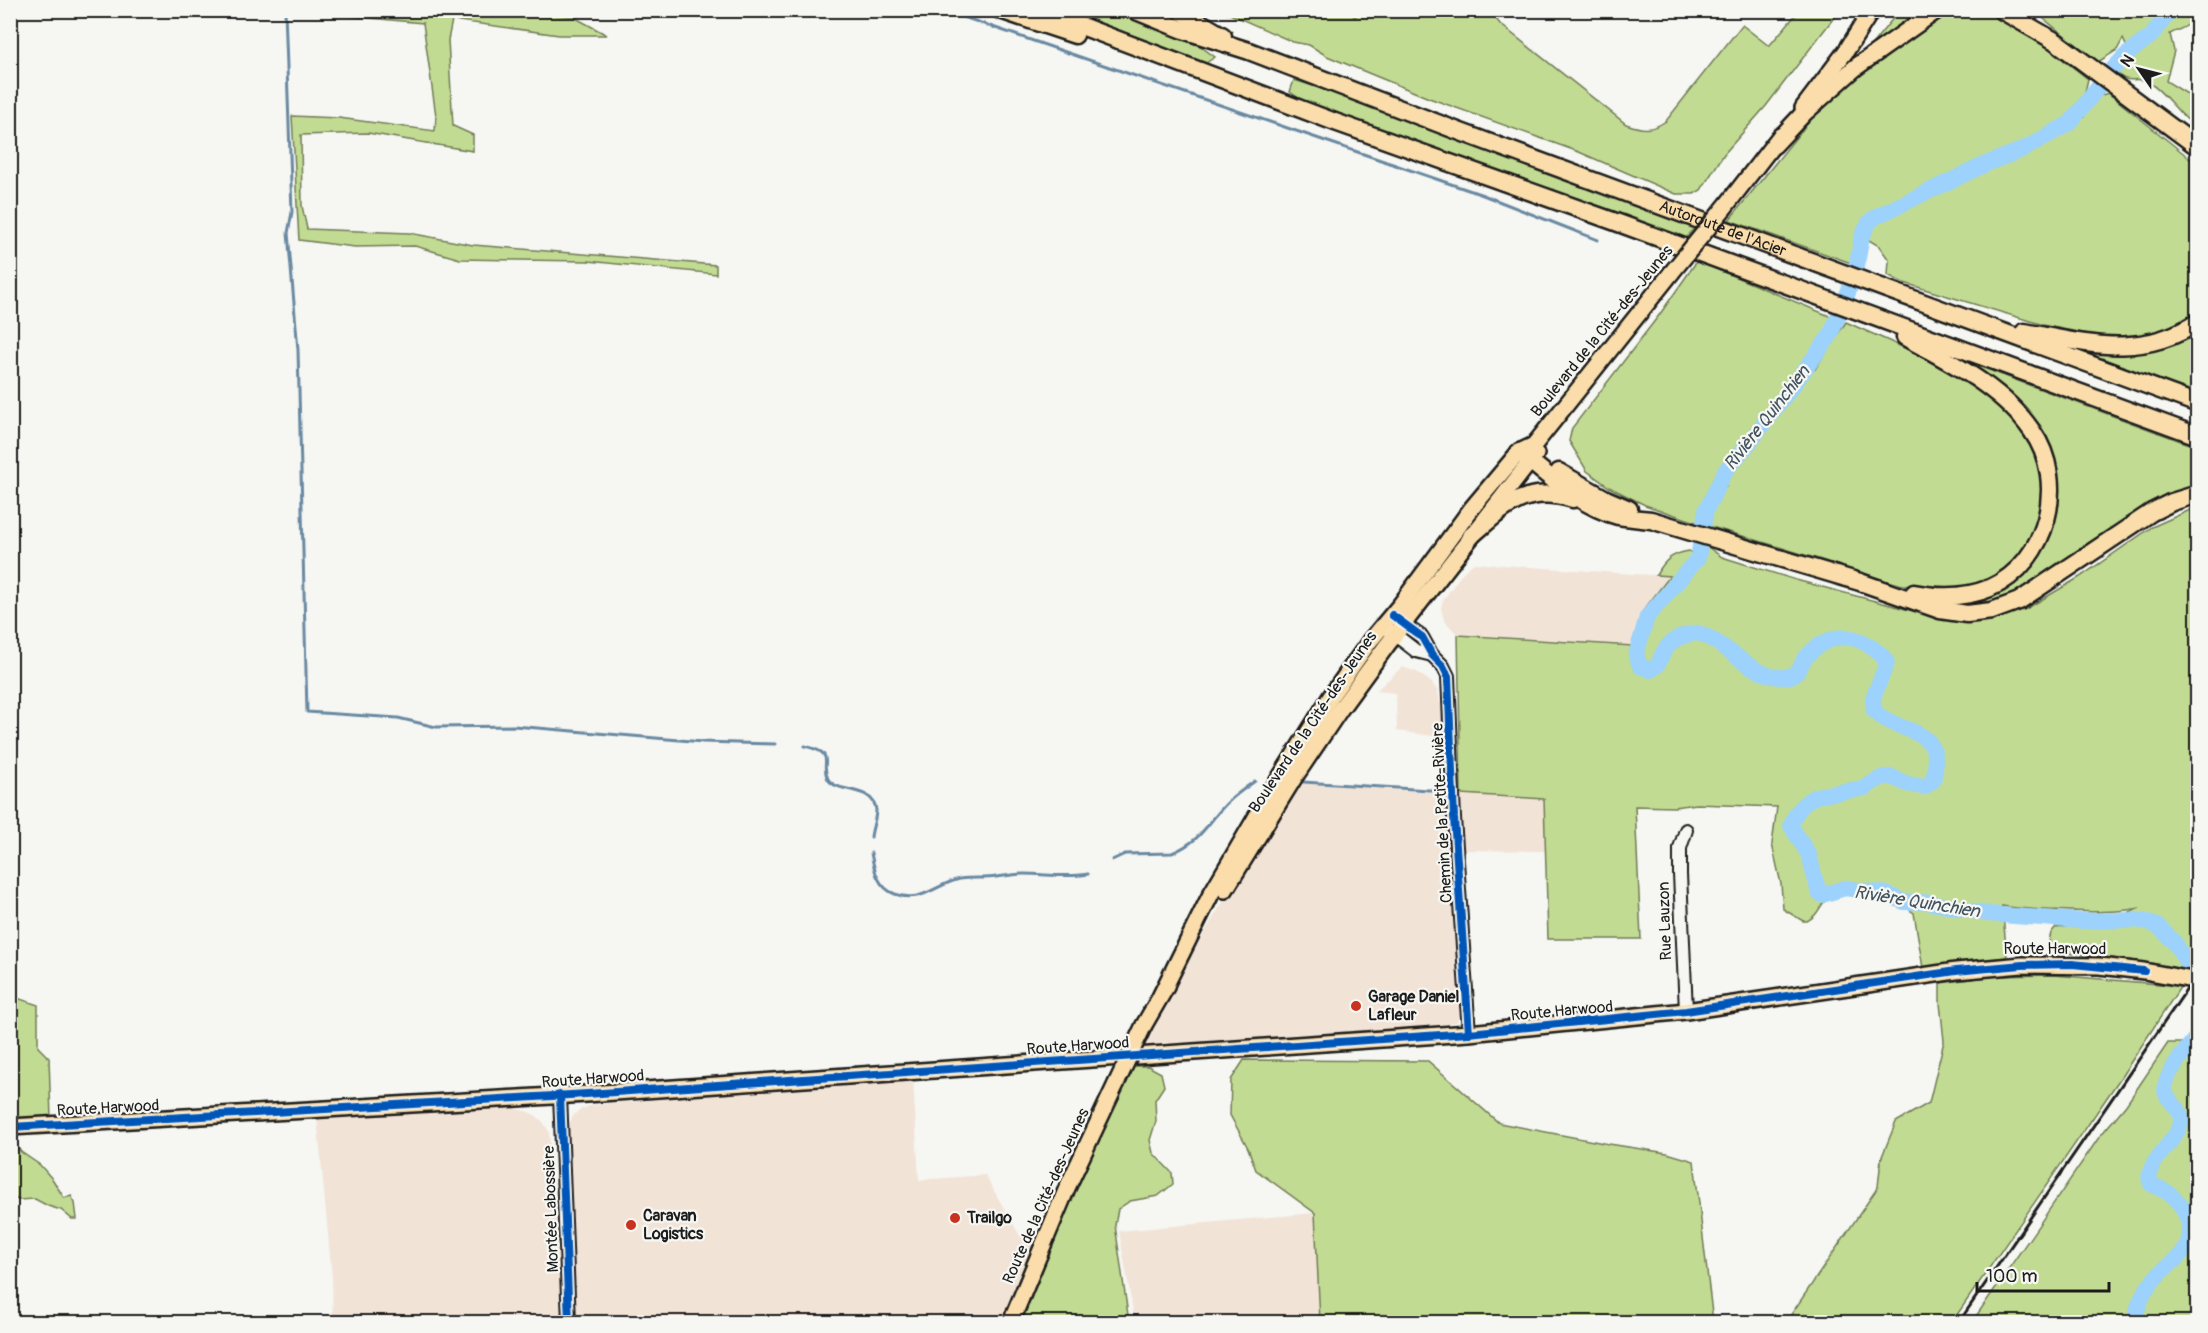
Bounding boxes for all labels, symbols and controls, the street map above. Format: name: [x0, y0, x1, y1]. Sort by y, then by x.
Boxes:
north arrow: [2109, 39, 2169, 99]
text: N: [2116, 51, 2139, 71]
street label: Autoroute de l'Acier: [1656, 196, 1789, 261]
street label: Boulevard de la Cité-des-Jeunes: [1527, 241, 1677, 421]
water label: Rivière Quinchien: [1719, 360, 1816, 475]
street label: Boulevard de la Cité-des-Jeunes: [1245, 627, 1381, 817]
street label: Chemin de la Petite-Rivière: [1427, 722, 1457, 904]
street label: Rue Lauzon: [1654, 881, 1676, 961]
water label: Rivière Quinchien: [1853, 881, 1982, 923]
street label: Route Harwood: [2004, 939, 2106, 959]
place label: Garage Daniel Lafleur: [1368, 987, 1459, 1025]
street label: Route Harwood: [1510, 997, 1614, 1025]
marker: Garage Daniel Lafleur: [1349, 999, 1363, 1013]
street label: Route Harwood: [1026, 1032, 1130, 1060]
street label: Route Harwood: [541, 1065, 645, 1093]
street label: Route Harwood: [56, 1095, 160, 1121]
street label: Route de la Cité-des-Jeunes: [998, 1105, 1094, 1287]
street label: Montée Labossière: [539, 1145, 563, 1273]
place label: Caravan Logistics: [643, 1206, 704, 1244]
place label: Trailgo: [966, 1208, 1012, 1228]
marker: Trailgo: [948, 1211, 962, 1225]
marker: Caravan Logistics: [624, 1218, 638, 1232]
scale bar: [1977, 1255, 2109, 1293]
text: 100 m: [1986, 1265, 2038, 1288]

